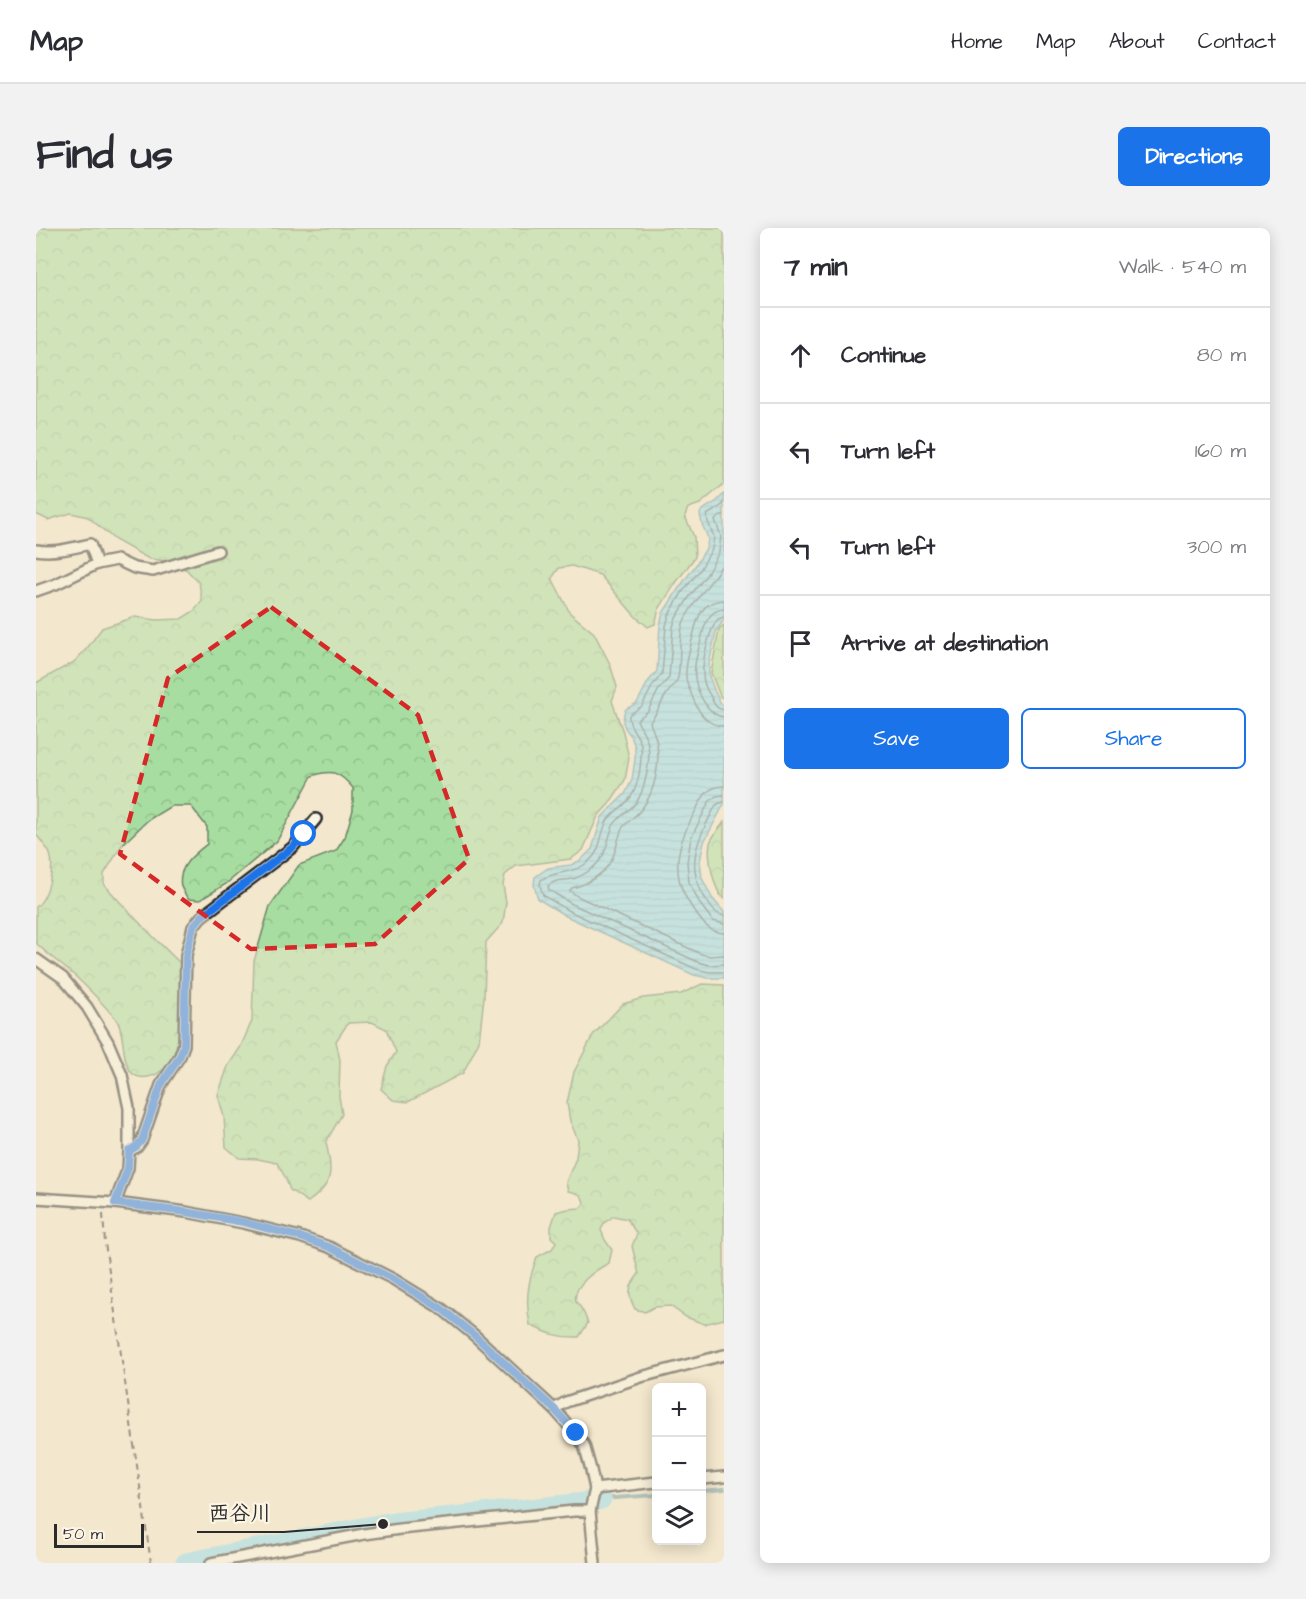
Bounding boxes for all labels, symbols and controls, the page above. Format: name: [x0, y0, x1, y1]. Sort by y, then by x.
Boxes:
text: Map: [30, 22, 83, 61]
text: Home: [951, 27, 1003, 56]
text: Map: [1036, 27, 1076, 56]
text: About: [1109, 27, 1165, 56]
text: Contact: [1198, 27, 1276, 56]
text: Find us: [36, 127, 173, 185]
button: Directions: [1118, 127, 1270, 186]
text: 7 min: [784, 249, 848, 285]
text: Walk · 540 m: [1119, 253, 1246, 281]
icon: ahead: [784, 339, 817, 372]
text: Continue: [841, 340, 926, 371]
text: 80 m: [1197, 341, 1246, 369]
icon: left: [784, 435, 817, 468]
text: Turn left: [841, 436, 935, 467]
text: 160 m: [1195, 437, 1246, 465]
icon: left: [784, 531, 817, 564]
text: Turn left: [841, 532, 935, 563]
text: 300 m: [1187, 533, 1246, 561]
icon: arrive: [784, 627, 817, 660]
text: Arrive at destination: [841, 628, 1048, 659]
button: Save: [784, 708, 1009, 769]
button: Share: [1021, 708, 1246, 769]
route start: [290, 820, 316, 846]
map controls: [652, 1383, 706, 1545]
button: +: [652, 1383, 706, 1437]
route end: [562, 1419, 588, 1445]
button: −: [652, 1437, 706, 1491]
button: layers: [652, 1491, 706, 1545]
callout: 西谷川: [197, 1493, 284, 1532]
text: 西谷川: [209, 1499, 272, 1528]
scale bar: [54, 1521, 144, 1548]
text: 50 m: [63, 1523, 103, 1545]

